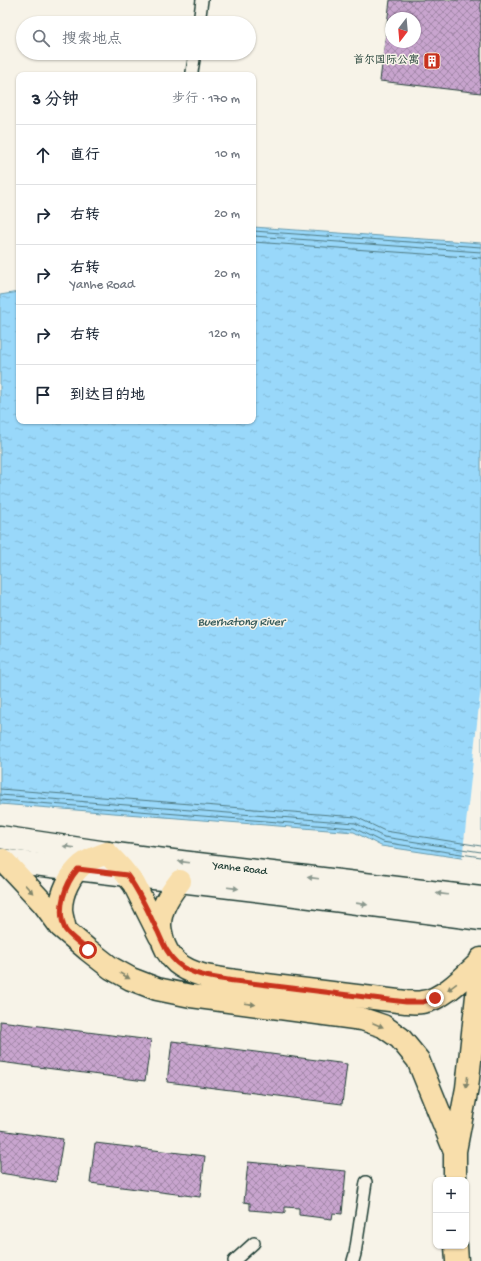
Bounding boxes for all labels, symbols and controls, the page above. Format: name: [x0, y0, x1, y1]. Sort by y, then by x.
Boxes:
north arrow: [385, 12, 421, 48]
search box: [16, 16, 256, 60]
icon: search: [30, 27, 52, 49]
text: 搜索地点: [62, 31, 122, 49]
building icon: 首尔国际公寓: [422, 51, 442, 71]
place label: 首尔国际公寓: [353, 54, 419, 67]
text: 3 分钟: [32, 91, 79, 111]
text: 步行 · 170 m: [172, 92, 240, 107]
icon: ahead: [32, 144, 54, 166]
text: 直行: [70, 147, 100, 165]
text: 10 m: [215, 147, 240, 162]
icon: right: [32, 204, 54, 226]
text: 右转: [70, 207, 100, 225]
text: 20 m: [214, 207, 240, 222]
text: 右转: [70, 260, 100, 278]
icon: right: [32, 264, 54, 286]
text: 20 m: [214, 267, 240, 282]
text: Yanhe Road: [70, 278, 135, 293]
icon: right: [32, 324, 54, 346]
text: 右转: [70, 327, 100, 345]
text: 120 m: [209, 327, 240, 342]
icon: arrive: [32, 384, 54, 406]
text: 到达目的地: [70, 387, 145, 405]
water label: Buerhatong River: [198, 616, 287, 630]
one-way arrow: [62, 844, 75, 850]
one-way arrow: [178, 859, 190, 865]
street label: Yanhe Road: [211, 860, 269, 878]
one-way arrow: [307, 875, 319, 881]
one-way arrow: [24, 884, 34, 894]
one-way arrow: [227, 884, 239, 891]
one-way arrow: [436, 890, 448, 897]
one-way arrow: [356, 901, 368, 907]
route start: [79, 941, 97, 959]
one-way arrow: [119, 972, 130, 979]
one-way arrow: [446, 983, 457, 991]
route end: [426, 989, 444, 1007]
one-way arrow: [244, 1001, 257, 1007]
one-way arrow: [373, 1022, 384, 1028]
one-way arrow: [464, 1076, 471, 1088]
map controls: [433, 1177, 469, 1249]
button: +: [433, 1177, 469, 1213]
button: −: [433, 1213, 469, 1249]

